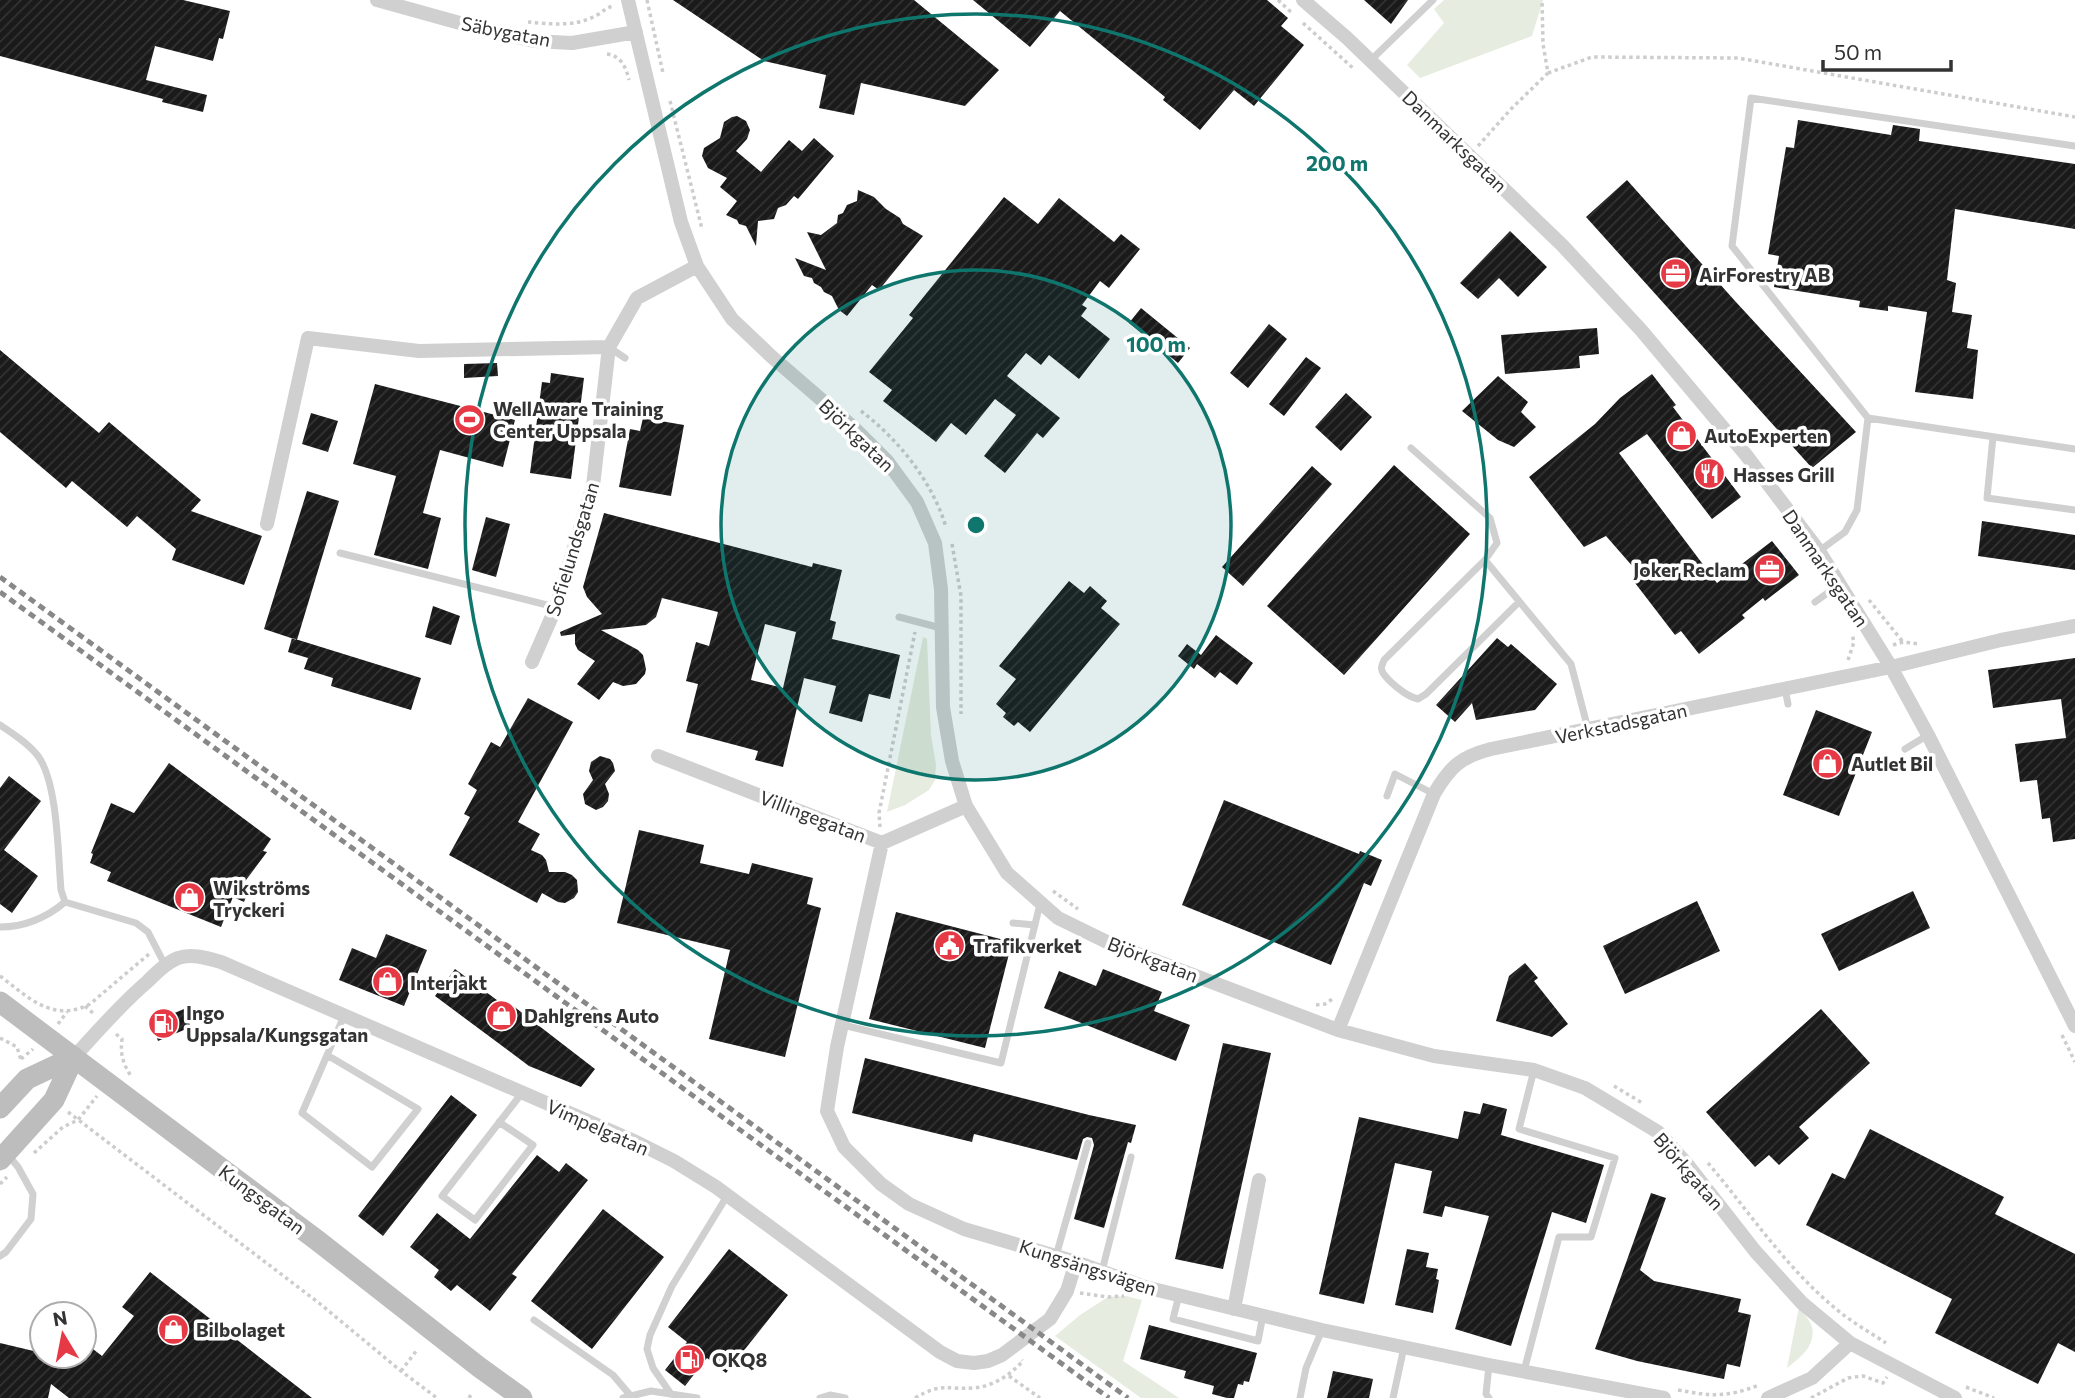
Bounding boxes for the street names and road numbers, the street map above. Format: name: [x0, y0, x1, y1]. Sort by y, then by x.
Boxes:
street label: Säbygatan: [459, 11, 553, 51]
street label: Danmarksgatan: [1398, 85, 1512, 197]
street label: Björkgatan: [815, 394, 899, 476]
street label: Sofielundsgatan: [541, 479, 603, 619]
street label: Danmarksgatan: [1778, 505, 1874, 631]
street label: Verkstadsgatan: [1553, 698, 1689, 748]
street label: Villingegatan: [757, 785, 869, 847]
street label: Björkgatan: [1105, 931, 1201, 987]
street label: Vimpelgatan: [543, 1094, 653, 1160]
street label: Björkgatan: [1649, 1128, 1729, 1214]
street label: Kungsgatan: [214, 1159, 310, 1239]
street label: Kungsängsvägen: [1017, 1234, 1159, 1300]

